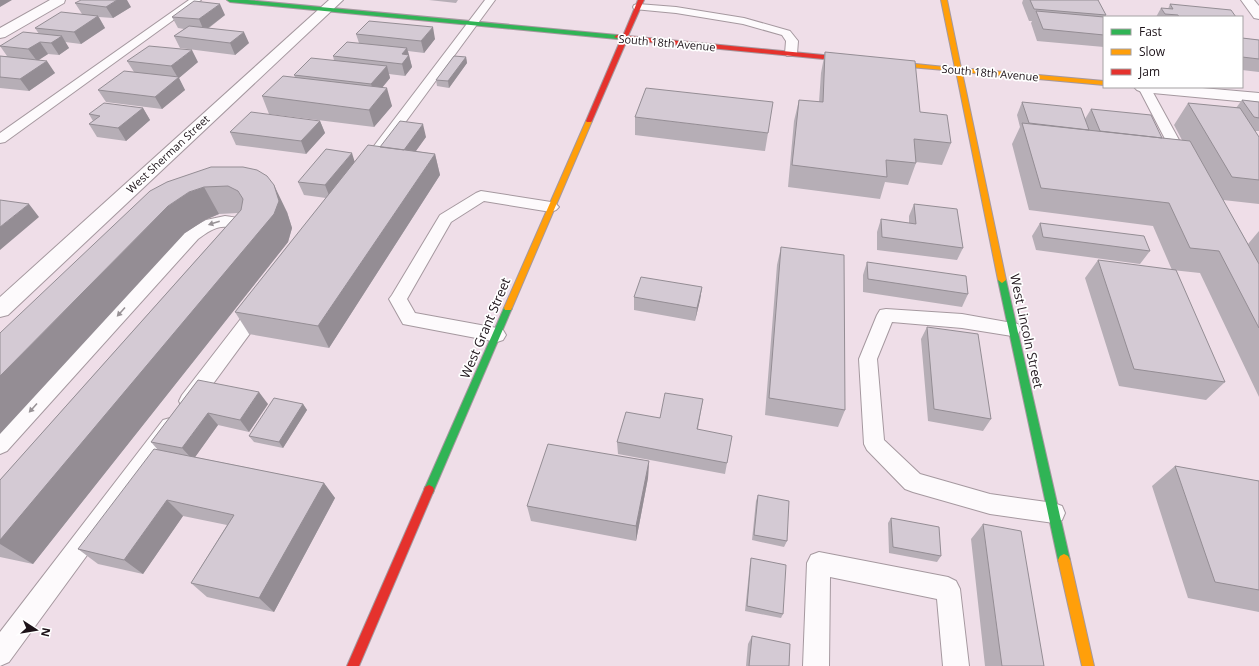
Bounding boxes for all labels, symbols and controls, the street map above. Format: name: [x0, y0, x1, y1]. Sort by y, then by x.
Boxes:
legend: [1103, 16, 1243, 88]
text: Fast: [1139, 23, 1162, 40]
street label: South 18th Avenue: [618, 31, 716, 54]
text: Slow: [1139, 43, 1166, 60]
street label: South 18th Avenue: [941, 61, 1039, 84]
text: Jam: [1138, 63, 1160, 80]
street label: West Sherman Street: [123, 111, 212, 196]
one-way arrow: [207, 220, 219, 226]
street label: West Lincoln Street: [1006, 272, 1048, 390]
street label: West Grant Street: [456, 275, 514, 381]
one-way arrow: [117, 308, 126, 317]
one-way arrow: [29, 403, 38, 414]
north arrow: [16, 610, 56, 650]
text: N: [38, 626, 55, 638]

